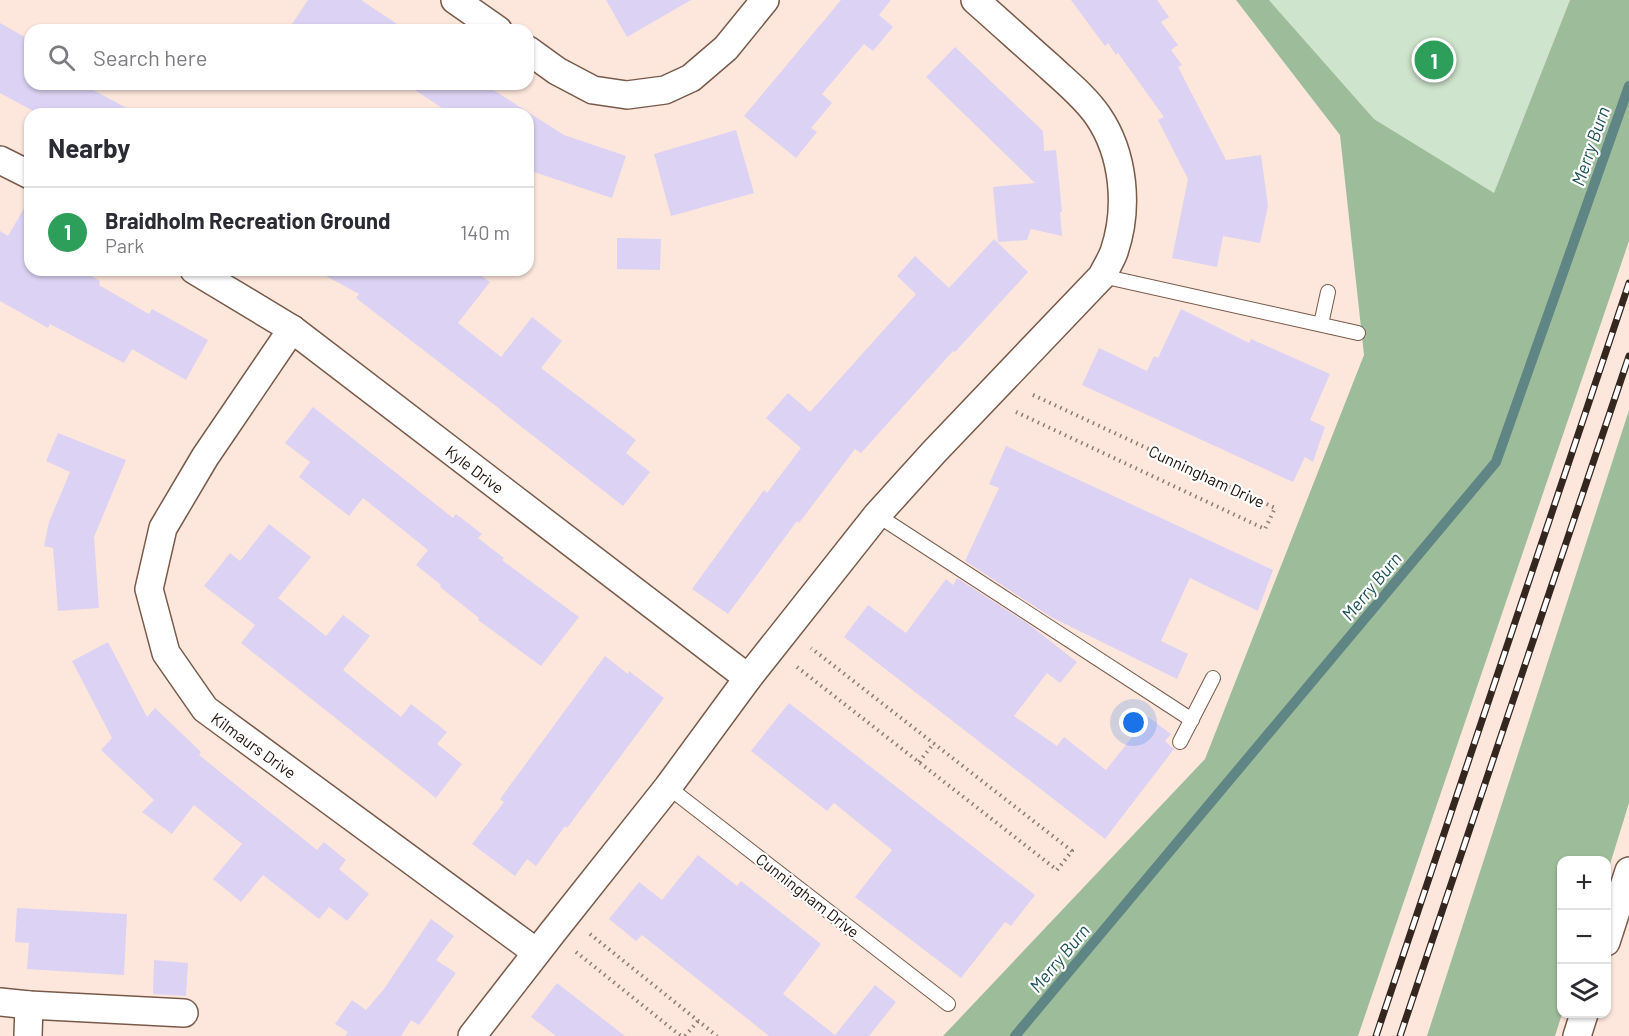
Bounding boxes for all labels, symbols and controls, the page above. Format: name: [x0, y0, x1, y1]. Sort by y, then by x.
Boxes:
search box: [24, 24, 534, 90]
pin: 1: [1414, 38, 1454, 82]
icon: search: [45, 41, 78, 74]
text: Search here: [93, 44, 207, 70]
water label: Merry Burn: [1566, 103, 1614, 189]
text: Nearby: [48, 132, 130, 163]
text: Braidholm Recreation Ground: [105, 207, 391, 233]
text: 1: [64, 220, 71, 244]
text: 140 m: [460, 220, 510, 244]
text: Park: [105, 233, 144, 257]
street label: Kyle Drive: [442, 441, 508, 497]
street label: Cunningham Drive: [1146, 441, 1268, 511]
water label: Merry Burn: [1336, 547, 1406, 625]
street label: Kilmaurs Drive: [208, 708, 300, 782]
your location: [1119, 708, 1148, 737]
street label: Cunningham Drive: [753, 849, 863, 941]
map controls: [1557, 856, 1611, 1018]
button: +: [1557, 856, 1611, 910]
button: −: [1557, 910, 1611, 964]
water label: Merry Burn: [1024, 919, 1094, 997]
button: layers: [1557, 964, 1611, 1018]

